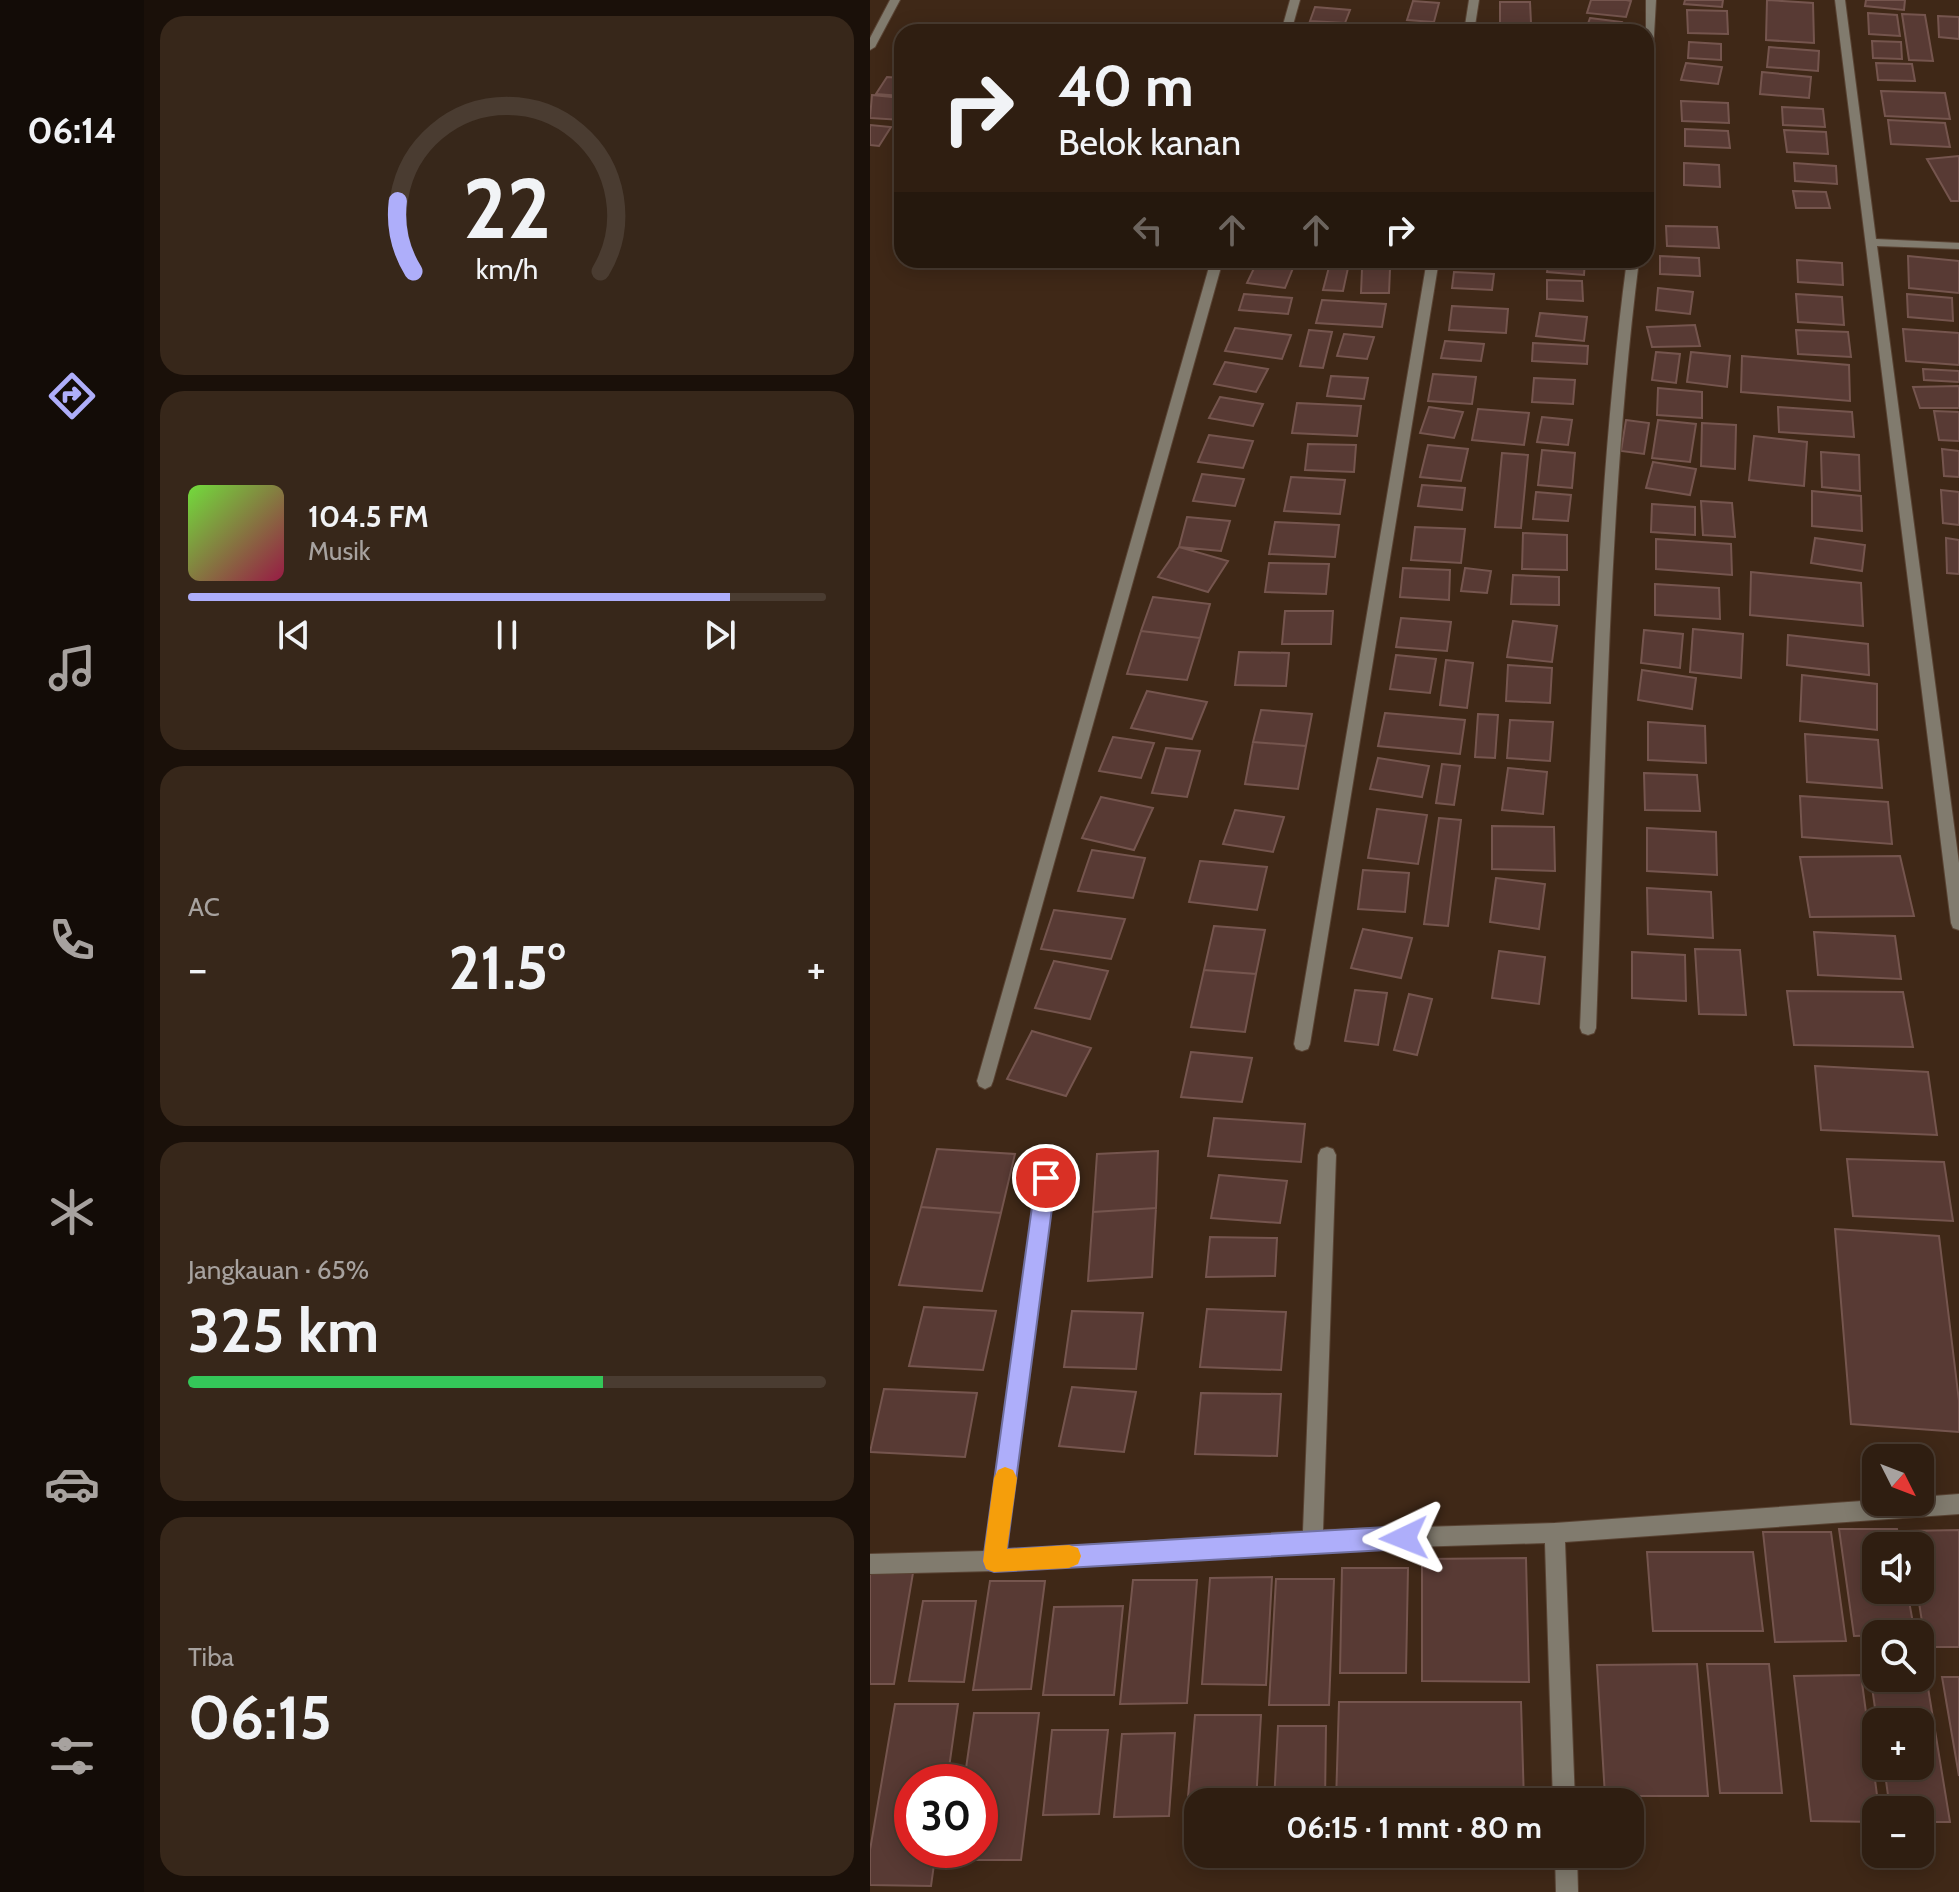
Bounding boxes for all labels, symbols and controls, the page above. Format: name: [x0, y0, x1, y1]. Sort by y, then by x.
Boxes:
text: 40 m: [1058, 52, 1194, 120]
icon: right: [926, 56, 1030, 160]
text: 06:14: [27, 108, 117, 152]
text: Belok kanan: [1058, 120, 1241, 164]
text: 22: [463, 157, 551, 258]
icon: left: [1126, 208, 1170, 252]
icon: ahead: [1210, 208, 1254, 252]
icon: ahead: [1294, 208, 1338, 252]
icon: right: [1378, 208, 1422, 252]
text: km/h: [476, 251, 538, 286]
icon: directions: [44, 368, 100, 424]
text: 104.5 FM: [308, 498, 429, 535]
text: Musik: [308, 535, 370, 567]
icon: previous: [272, 613, 316, 657]
icon: pause: [485, 613, 529, 657]
icon: next: [698, 613, 742, 657]
icon: music: [44, 640, 100, 696]
text: AC: [188, 891, 220, 923]
icon: phone: [44, 912, 100, 968]
text: 21.5°: [449, 931, 565, 1004]
text: −: [188, 942, 207, 995]
text: +: [807, 942, 826, 995]
pin: [1012, 1144, 1080, 1212]
icon: arrive: [1024, 1156, 1068, 1200]
icon: climate: [44, 1184, 100, 1240]
text: Jangkauan · 65%: [188, 1254, 369, 1286]
text: 325 km: [188, 1294, 379, 1367]
north arrow: [1862, 1444, 1934, 1516]
map controls: [1862, 1444, 1934, 1868]
icon: car: [44, 1456, 100, 1512]
position arrow: [1362, 1496, 1446, 1580]
button: sound: [1862, 1532, 1934, 1604]
button: search: [1862, 1620, 1934, 1692]
text: Tiba: [188, 1641, 234, 1673]
text: 06:15: [188, 1681, 332, 1754]
button: +: [1862, 1708, 1934, 1780]
icon: filters: [44, 1728, 100, 1784]
speed limit sign: 30: [894, 1764, 998, 1868]
button: −: [1862, 1796, 1934, 1868]
text: 06:15 · 1 mnt · 80 m: [1286, 1809, 1542, 1846]

